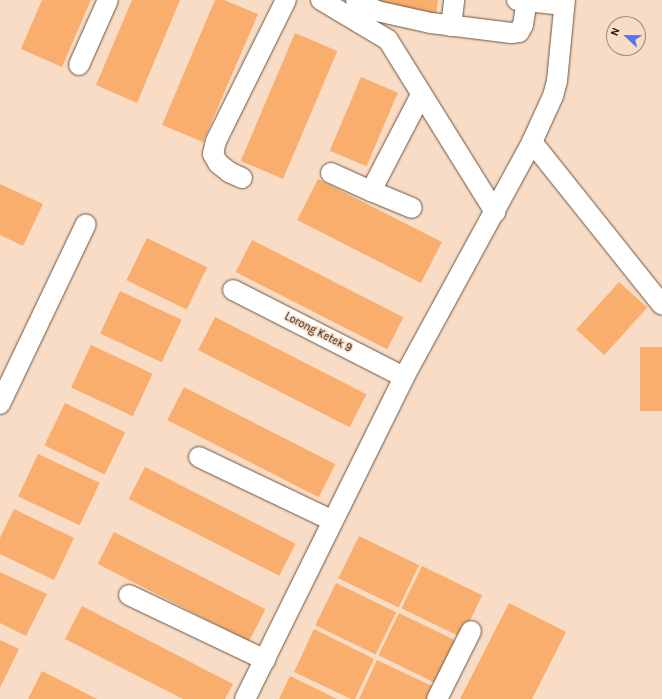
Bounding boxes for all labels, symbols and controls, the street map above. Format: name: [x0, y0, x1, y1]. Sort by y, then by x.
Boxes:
north arrow: [606, 16, 646, 56]
text: N: [608, 26, 623, 38]
street label: Lorong Ketek 9: [282, 310, 354, 356]

